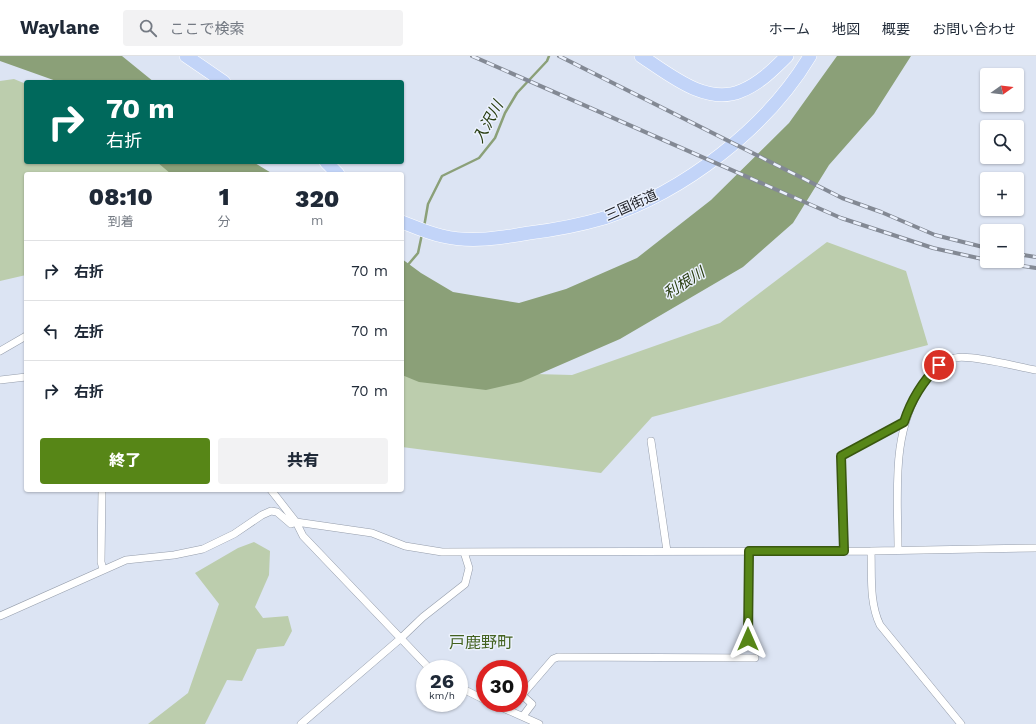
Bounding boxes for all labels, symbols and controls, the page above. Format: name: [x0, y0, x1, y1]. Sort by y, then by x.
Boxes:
search box: [123, 10, 403, 46]
text: Waylane: [20, 16, 99, 39]
icon: search: [137, 17, 159, 39]
text: ここで検索: [169, 20, 244, 38]
text: ホーム: [768, 21, 810, 37]
text: 地図: [832, 21, 860, 37]
text: 概要: [882, 21, 910, 37]
text: お問い合わせ: [932, 21, 1016, 37]
north arrow: [980, 68, 1024, 112]
map controls: [980, 68, 1024, 268]
text: 70 m: [106, 92, 175, 125]
icon: right: [40, 96, 92, 148]
water label: 入沢川: [469, 96, 508, 146]
button: search: [980, 120, 1024, 164]
text: 右折: [106, 130, 142, 151]
button: +: [980, 172, 1024, 216]
text: 08:10: [89, 183, 153, 211]
text: 1: [219, 183, 229, 211]
text: 320: [295, 185, 339, 213]
street label: 三国街道: [602, 186, 660, 224]
text: m: [311, 213, 323, 228]
text: 到着: [108, 214, 134, 229]
text: 分: [218, 214, 231, 229]
button: −: [980, 224, 1024, 268]
icon: right: [40, 260, 62, 282]
text: 70 m: [351, 262, 388, 280]
water label: 利根川: [660, 262, 710, 303]
text: 右折: [74, 263, 104, 281]
icon: left: [40, 320, 62, 342]
text: 70 m: [351, 322, 388, 340]
text: 左折: [74, 323, 104, 341]
pin: [922, 348, 956, 382]
icon: arrive: [928, 354, 950, 376]
icon: right: [40, 380, 62, 402]
text: 70 m: [351, 382, 388, 400]
text: 右折: [74, 383, 104, 401]
button: 終了: [40, 438, 210, 484]
button: 共有: [218, 438, 388, 484]
position arrow: [727, 618, 769, 660]
district label: 戸鹿野町: [449, 633, 513, 652]
speed limit sign: 30: [476, 660, 528, 712]
text: 26: [430, 669, 454, 693]
text: km/h: [429, 690, 455, 701]

